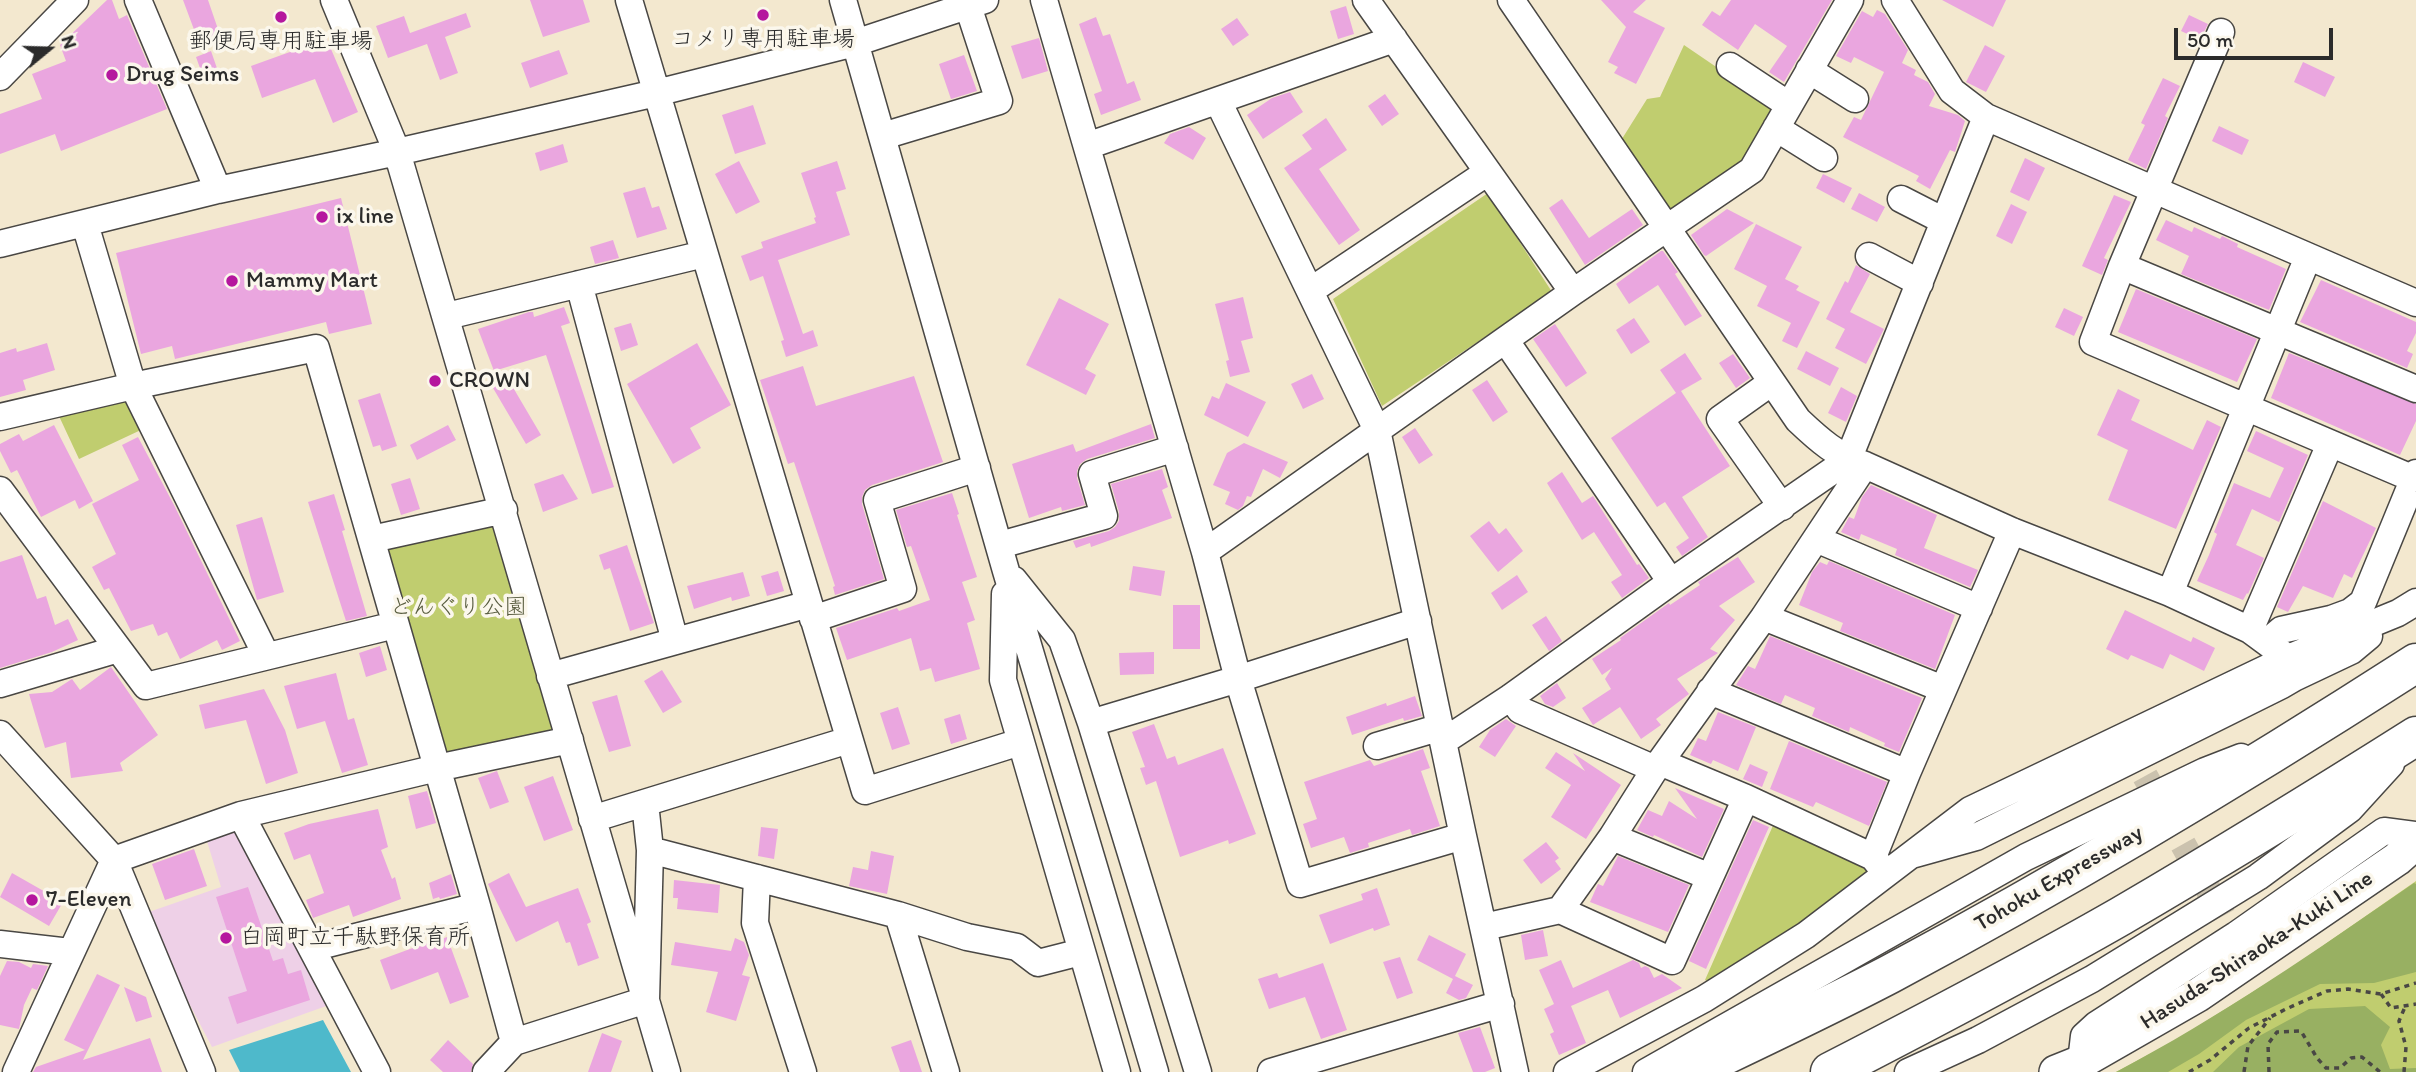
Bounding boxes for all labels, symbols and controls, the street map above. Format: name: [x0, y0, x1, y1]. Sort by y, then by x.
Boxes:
marker: コメリ専用駐車場: [755, 7, 771, 23]
marker: 郵便局専用駐車場: [273, 9, 289, 25]
north arrow: [14, 14, 84, 84]
scale bar: [2178, 14, 2337, 58]
place label: コメリ専用駐車場: [671, 26, 855, 54]
text: 50 m: [2187, 27, 2233, 52]
place label: 郵便局専用駐車場: [189, 28, 373, 56]
text: N: [56, 32, 82, 52]
place label: Drug Seims: [126, 61, 239, 89]
marker: Drug Seims: [104, 67, 120, 83]
place label: ix line: [336, 203, 394, 231]
marker: ix line: [314, 209, 330, 225]
place label: Mammy Mart: [246, 267, 378, 295]
marker: Mammy Mart: [224, 273, 240, 289]
place label: CROWN: [449, 367, 530, 395]
marker: CROWN: [427, 373, 443, 389]
park label: どんぐり公園: [389, 594, 527, 622]
street label: Tohoku Expressway: [1970, 820, 2148, 938]
street label: Hasuda-Shiraoka-Kuki Line: [2135, 865, 2379, 1037]
place label: 7-Eleven: [46, 886, 131, 914]
marker: 7-Eleven: [24, 892, 40, 908]
place label: 白岡町立千駄野保育所: [240, 924, 470, 952]
marker: 白岡町立千駄野保育所: [218, 930, 234, 946]

